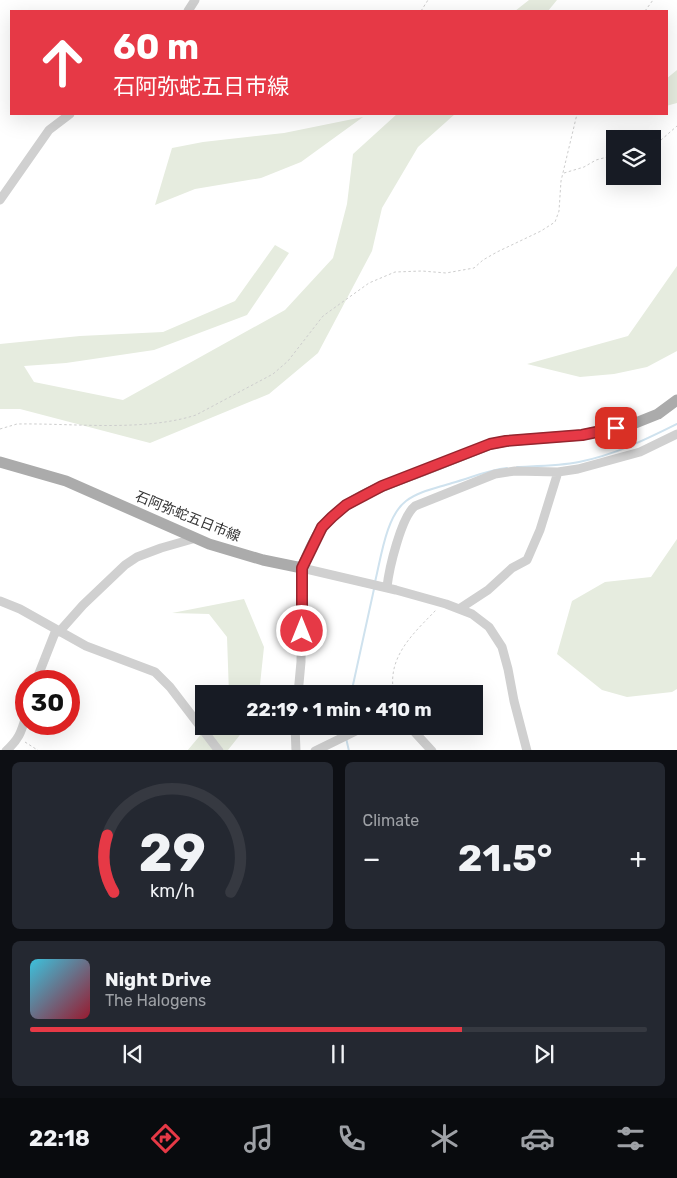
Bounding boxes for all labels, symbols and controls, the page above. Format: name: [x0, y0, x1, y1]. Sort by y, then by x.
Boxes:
text: 60 m: [113, 26, 199, 68]
icon: ahead: [30, 30, 95, 95]
text: 石阿弥蛇五日市線: [113, 73, 289, 100]
map controls: [606, 130, 661, 185]
button: layers: [606, 130, 661, 185]
pin: [595, 407, 637, 449]
icon: arrive: [602, 414, 630, 442]
street label: 石阿弥蛇五日市線: [133, 488, 243, 545]
position arrow: [275, 604, 327, 656]
speed limit sign: 30: [15, 670, 80, 735]
text: 22:19 · 1 min · 410 m: [246, 698, 432, 721]
text: Climate: [363, 811, 419, 830]
text: 29: [139, 822, 206, 884]
text: 21.5°: [458, 835, 552, 881]
text: −: [363, 842, 381, 875]
text: +: [630, 842, 647, 875]
text: km/h: [150, 880, 195, 901]
text: Night Drive: [105, 968, 211, 991]
text: The Halogens: [105, 991, 206, 1010]
icon: previous: [119, 1040, 147, 1068]
icon: pause: [324, 1040, 352, 1068]
icon: next: [530, 1040, 558, 1068]
icon: directions: [148, 1121, 183, 1156]
icon: music: [241, 1121, 276, 1156]
icon: phone: [334, 1121, 369, 1156]
icon: climate: [427, 1121, 462, 1156]
icon: car: [520, 1121, 555, 1156]
icon: filters: [613, 1121, 648, 1156]
text: 22:18: [29, 1125, 90, 1152]

